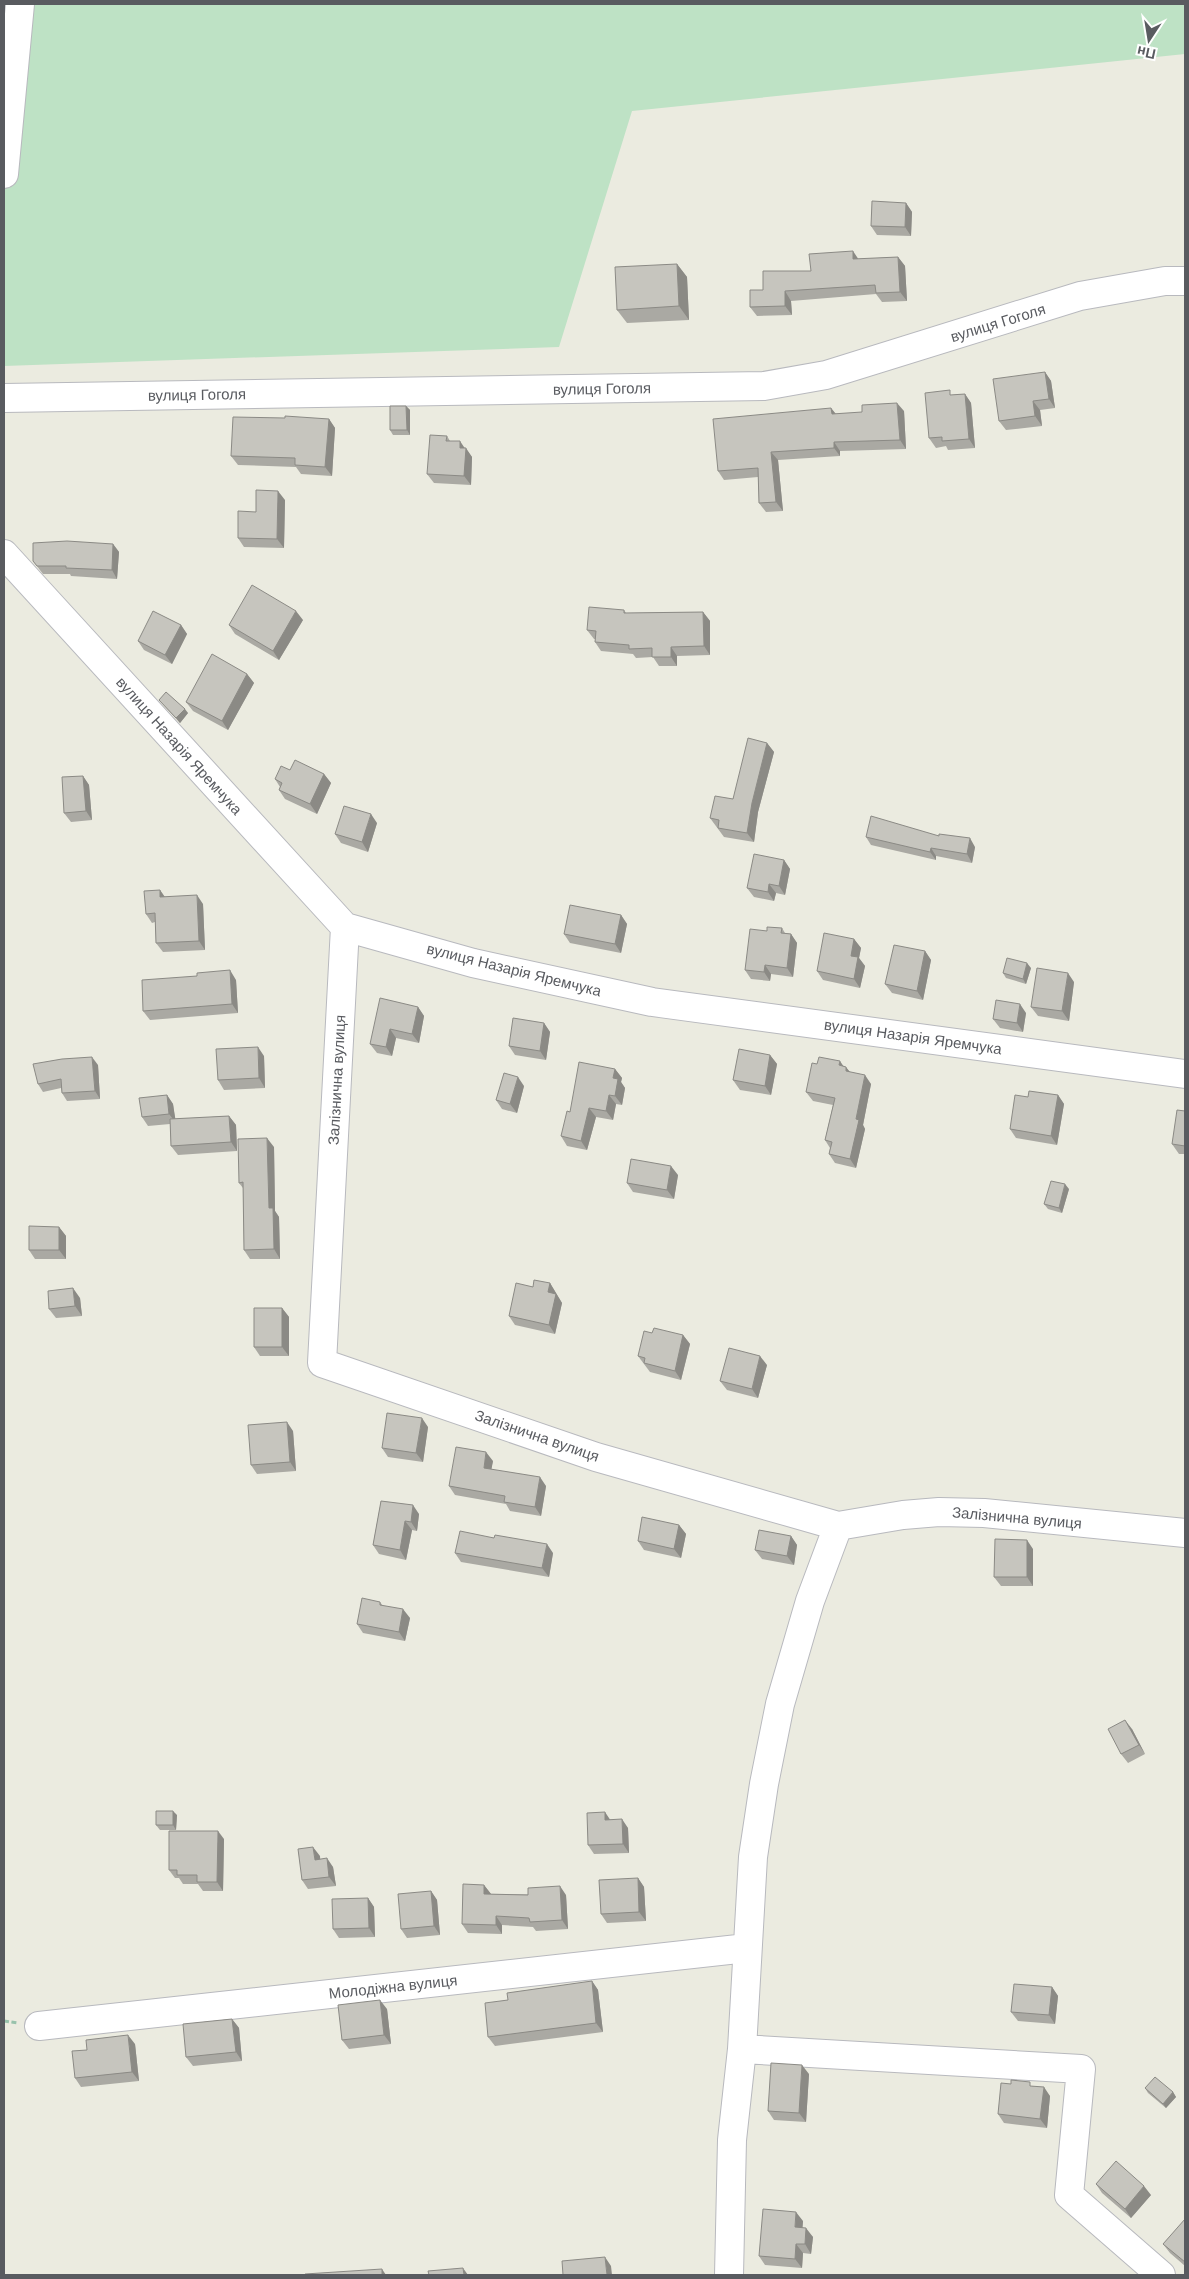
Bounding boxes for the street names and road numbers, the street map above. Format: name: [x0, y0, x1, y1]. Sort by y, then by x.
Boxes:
street label: вулиця Гоголя: [948, 300, 1047, 345]
street label: вулиця Гоголя: [553, 379, 651, 398]
street label: вулиця Гоголя: [148, 385, 246, 404]
street label: вулиця Назарія Яремчука: [113, 673, 246, 818]
street label: вулиця Назарія Яремчука: [425, 940, 604, 1000]
street label: Залізнична вулиця: [325, 1014, 348, 1145]
street label: вулиця Назарія Яремчука: [823, 1016, 1004, 1057]
street label: Залізнична вулиця: [473, 1406, 602, 1465]
street label: Залізнична вулиця: [951, 1503, 1083, 1532]
street label: Молодіжна вулиця: [328, 1971, 458, 2002]

